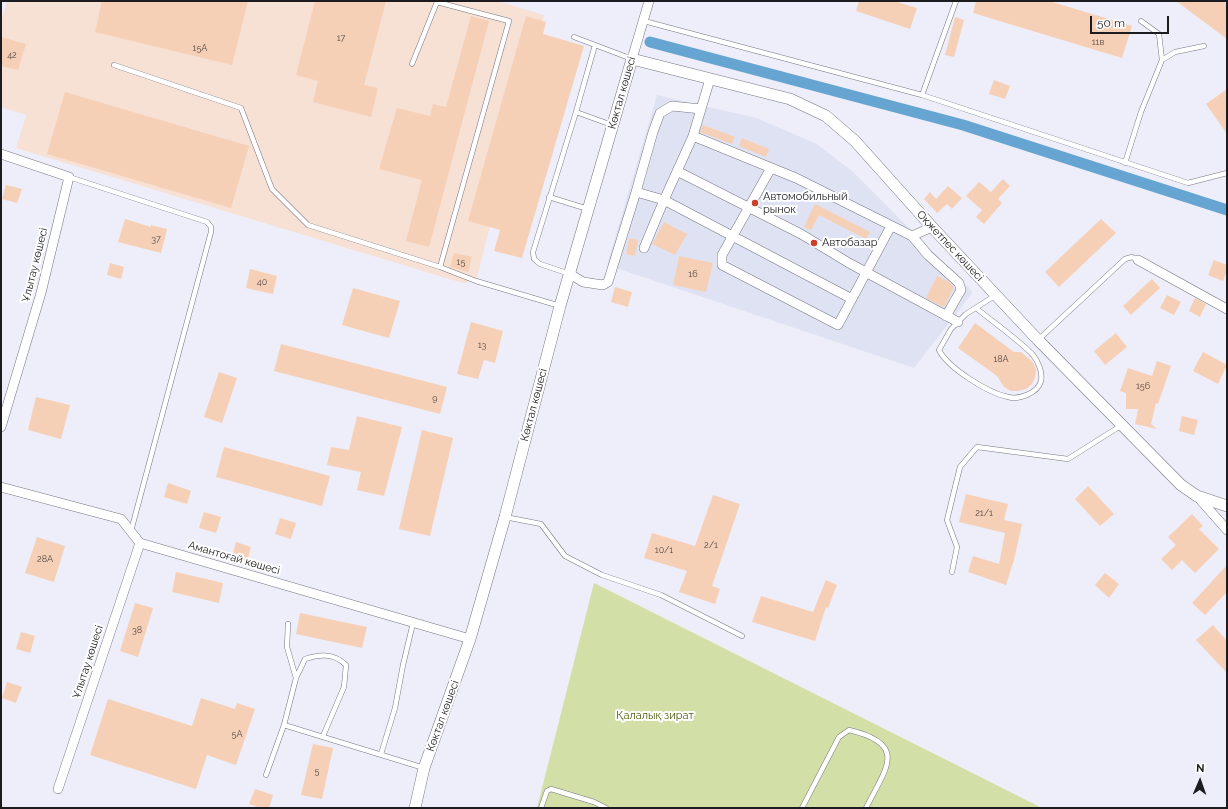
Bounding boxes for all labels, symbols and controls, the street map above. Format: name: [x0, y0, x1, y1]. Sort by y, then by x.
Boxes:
scale bar: [1092, 8, 1171, 34]
text: 50 m: [1097, 16, 1125, 30]
house number: 17: [337, 33, 345, 43]
house number: 11в: [1092, 37, 1104, 47]
house number: 15А: [193, 43, 207, 53]
house number: 42: [7, 50, 17, 60]
street label: Көктал көшесі: [605, 55, 639, 131]
place label: Автомобильный рынок: [763, 190, 848, 216]
marker: Автомобильный рынок: [750, 198, 760, 208]
street label: Оқжетпес көшесі: [914, 208, 986, 284]
street label: Ұлытау көшесі: [19, 226, 51, 304]
house number: 37: [151, 234, 161, 244]
place label: Автобазар: [822, 236, 878, 250]
marker: Автобазар: [809, 238, 819, 248]
house number: 15: [457, 257, 465, 267]
house number: 16: [688, 269, 698, 279]
house number: 40: [257, 277, 267, 287]
house number: 13: [478, 340, 486, 350]
house number: 18А: [993, 354, 1009, 364]
street label: Көктал көшесі: [518, 367, 550, 443]
house number: 156: [1136, 381, 1150, 391]
house number: 9: [432, 393, 438, 403]
house number: 21/1: [975, 508, 993, 518]
street label: Амантоғай көшесі: [187, 539, 281, 577]
house number: 2/1: [704, 540, 718, 550]
house number: 10/1: [655, 545, 673, 555]
house number: 28А: [37, 554, 53, 564]
street label: Ұлытау көшесі: [70, 624, 106, 700]
house number: 38: [132, 625, 142, 635]
street label: Көктал көшесі: [424, 679, 462, 753]
park label: Қалалық зират: [616, 709, 694, 723]
house number: 5А: [232, 729, 242, 739]
north arrow: [1180, 761, 1220, 801]
text: N: [1196, 762, 1205, 775]
house number: 5: [315, 766, 319, 776]

